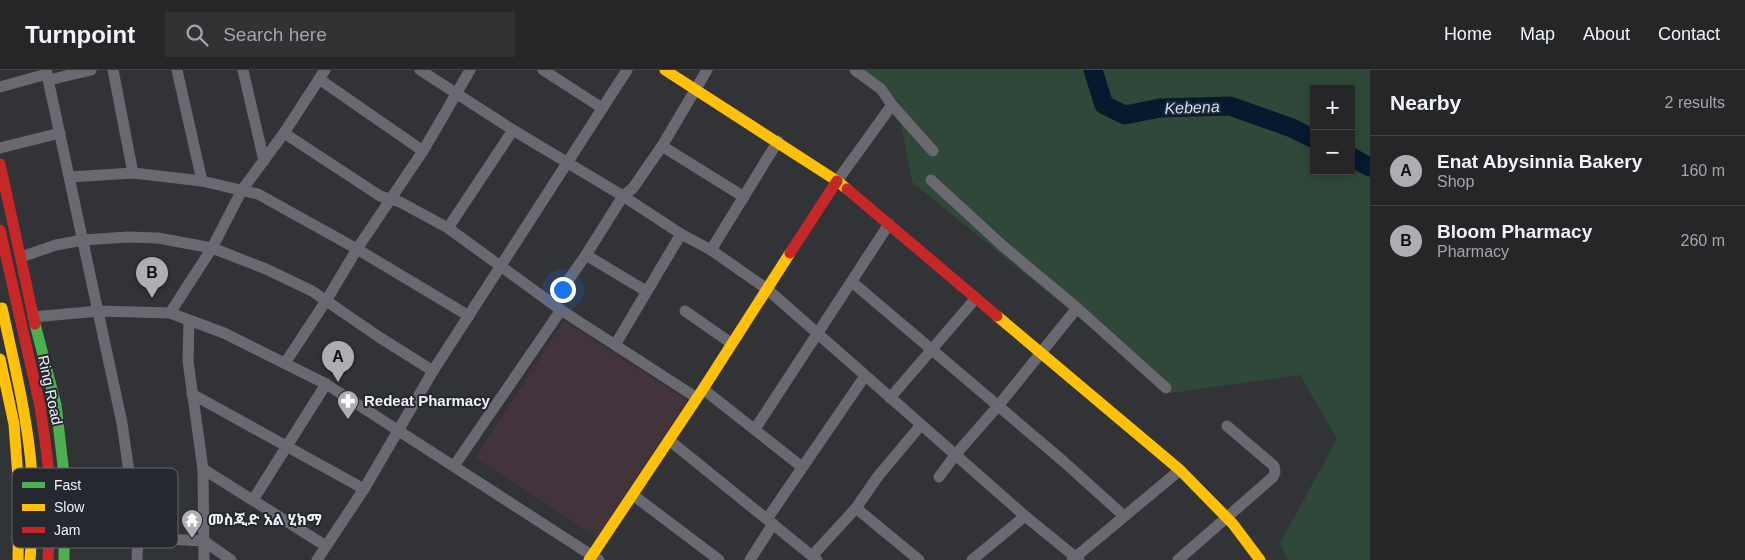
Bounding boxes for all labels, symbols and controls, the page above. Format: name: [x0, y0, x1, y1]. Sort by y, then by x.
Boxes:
search box: [165, 12, 515, 57]
text: Turnpoint: [25, 21, 135, 48]
icon: search: [183, 21, 211, 49]
text: Search here: [223, 24, 327, 45]
text: Home: [1444, 24, 1492, 44]
text: Map: [1520, 24, 1555, 44]
text: About: [1583, 24, 1630, 44]
text: Contact: [1658, 24, 1720, 44]
map controls: [1310, 85, 1355, 175]
button: +: [1310, 85, 1355, 130]
text: Nearby: [1390, 91, 1461, 114]
text: 2 results: [1665, 94, 1725, 111]
water label: Kebena: [1164, 98, 1220, 117]
button: −: [1310, 130, 1355, 175]
text: Enat Abysinnia Bakery: [1437, 151, 1642, 172]
text: A: [1400, 162, 1412, 179]
text: 160 m: [1681, 162, 1725, 179]
text: Shop: [1437, 173, 1474, 190]
text: Bloom Pharmacy: [1437, 221, 1592, 242]
text: B: [1400, 232, 1412, 249]
text: 260 m: [1681, 232, 1725, 249]
text: Pharmacy: [1437, 243, 1509, 260]
pin: B: [136, 257, 168, 298]
your location: [550, 277, 576, 303]
pin: A: [322, 341, 354, 382]
street label: Ring Road: [35, 353, 66, 426]
pharmacy icon: Redeat Pharmacy: [336, 389, 360, 420]
place label: Redeat Pharmacy: [364, 392, 491, 409]
legend: [12, 468, 178, 548]
text: Fast: [54, 477, 81, 493]
text: Slow: [54, 499, 85, 515]
temple icon: መስጂድ አል ሂክማ: [180, 508, 204, 539]
place label: መስጂድ አል ሂክማ: [208, 511, 322, 528]
text: Jam: [54, 522, 80, 538]

